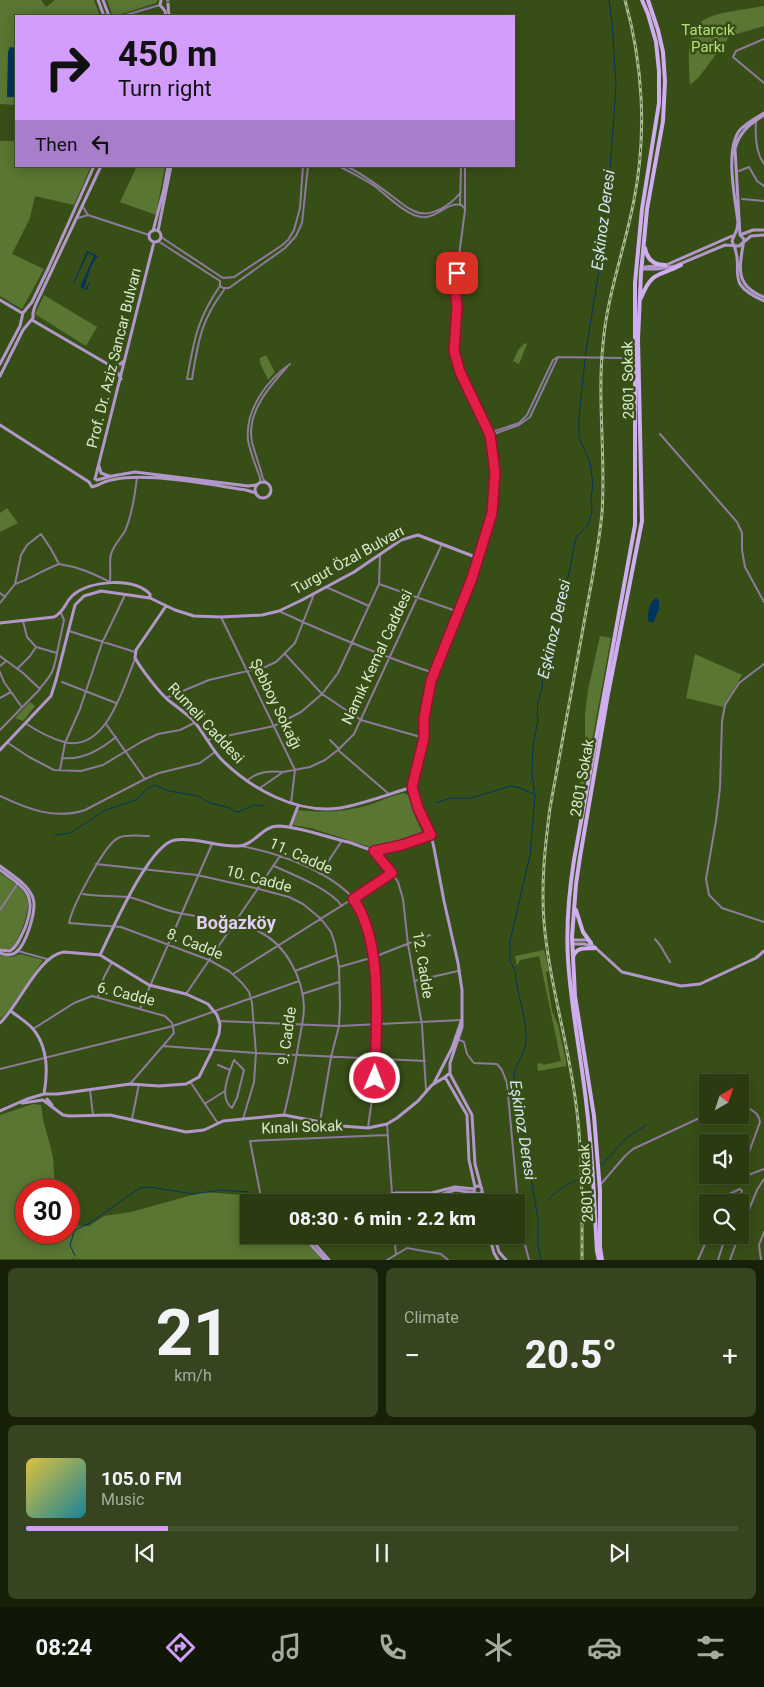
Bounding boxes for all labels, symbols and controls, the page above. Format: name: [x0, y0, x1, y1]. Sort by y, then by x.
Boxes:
park label: Tatarcık Parkı: [681, 21, 735, 56]
text: 450 m: [118, 34, 217, 75]
icon: right: [35, 35, 100, 100]
text: Turn right: [118, 76, 212, 101]
icon: left: [87, 130, 115, 158]
text: Then: [35, 133, 77, 156]
water label: Eşkinoz Deresi: [587, 169, 619, 271]
pin: [436, 252, 478, 294]
icon: arrive: [443, 259, 471, 287]
street label: Prof. Dr. Aziz Sancar Bulvarı: [83, 266, 145, 450]
street label: 2801 Sokak: [618, 340, 638, 419]
street label: Turgut Özal Bulvarı: [289, 522, 407, 598]
water label: Eşkinoz Deresi: [533, 577, 575, 680]
street label: Namık Kemal Caddesi: [338, 587, 416, 727]
street label: Şebboy Sokağı: [246, 656, 306, 752]
street label: Rumeli Caddesi: [164, 679, 248, 767]
street label: 2801 Sokak: [566, 738, 598, 818]
street label: 11. Cadde: [267, 834, 335, 878]
street label: 10. Cadde: [224, 862, 294, 896]
district label: Boğazköy: [196, 912, 277, 933]
street label: 8. Cadde: [164, 925, 226, 963]
street label: 12. Cadde: [409, 930, 437, 1000]
street label: 6. Cadde: [95, 978, 157, 1010]
street label: 9. Cadde: [274, 1006, 300, 1066]
position arrow: [348, 1051, 400, 1103]
north arrow: [699, 1074, 749, 1124]
map controls: [699, 1074, 749, 1244]
water label: Eşkinoz Deresi: [506, 1079, 540, 1182]
street label: Kınalı Sokak: [261, 1117, 343, 1137]
button: sound: [699, 1134, 749, 1184]
street label: 2801 Sokak: [575, 1143, 597, 1223]
speed limit sign: 30: [15, 1179, 80, 1244]
button: search: [699, 1194, 749, 1244]
text: 08:30 · 6 min · 2.2 km: [289, 1207, 476, 1230]
text: 21: [156, 1295, 230, 1371]
text: Climate: [404, 1308, 459, 1327]
text: 20.5°: [525, 1333, 617, 1377]
text: −: [404, 1339, 420, 1372]
text: +: [722, 1339, 738, 1372]
text: km/h: [174, 1366, 212, 1385]
text: 105.0 FM: [101, 1467, 182, 1490]
text: Music: [101, 1490, 144, 1509]
icon: previous: [131, 1539, 159, 1567]
icon: pause: [368, 1539, 396, 1567]
icon: next: [605, 1539, 633, 1567]
icon: directions: [163, 1630, 198, 1665]
icon: music: [269, 1630, 304, 1665]
icon: phone: [375, 1630, 410, 1665]
icon: climate: [481, 1630, 516, 1665]
icon: car: [587, 1630, 622, 1665]
icon: filters: [693, 1630, 728, 1665]
text: 08:24: [36, 1635, 92, 1660]

